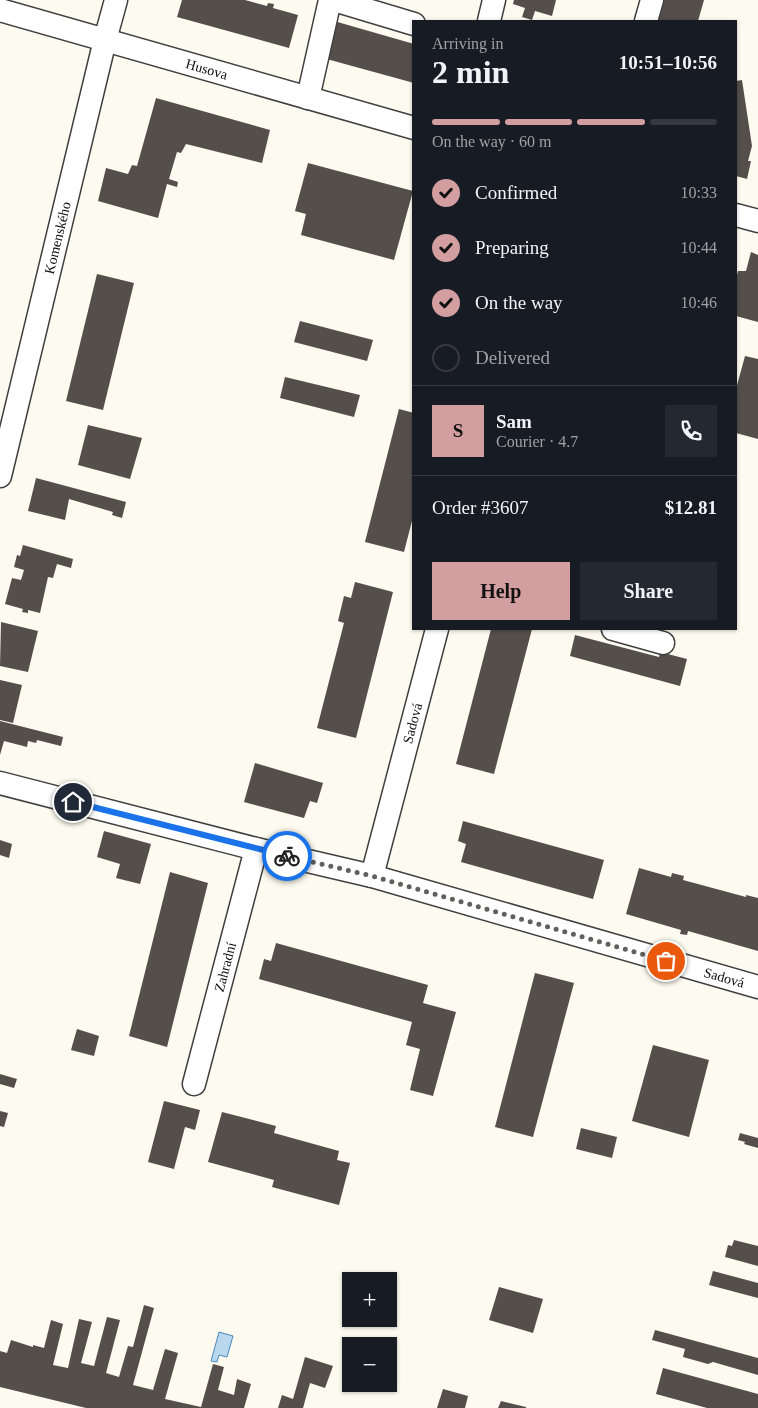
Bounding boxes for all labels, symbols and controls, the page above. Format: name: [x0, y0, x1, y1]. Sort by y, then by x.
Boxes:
text: Arriving in: [432, 35, 504, 52]
text: 10:51–10:56: [619, 52, 717, 73]
text: 2 min: [432, 54, 509, 90]
street label: Husova: [184, 56, 230, 83]
text: On the way · 60 m: [432, 133, 552, 150]
icon: check: [432, 179, 460, 207]
text: Confirmed: [475, 182, 557, 203]
text: 10:33: [681, 184, 717, 201]
street label: Komenského: [42, 200, 74, 276]
icon: check: [432, 234, 460, 262]
text: Preparing: [475, 237, 549, 258]
text: 10:44: [681, 239, 717, 256]
icon: check: [432, 289, 460, 317]
text: On the way: [475, 292, 563, 313]
text: 10:46: [681, 294, 717, 311]
text: Delivered: [475, 347, 550, 368]
button: phone: [665, 405, 717, 457]
text: Sam: [496, 411, 532, 432]
text: S: [453, 420, 463, 441]
text: Courier · 4.7: [496, 433, 578, 450]
text: Order #3607: [432, 497, 529, 518]
text: $12.81: [665, 497, 717, 518]
button: Help: [432, 562, 570, 620]
button: Share: [580, 562, 717, 620]
street label: Sadová: [400, 701, 425, 745]
pin: [52, 781, 94, 823]
icon: home: [59, 788, 87, 816]
courier: [262, 831, 312, 881]
icon: bike: [273, 842, 301, 870]
pin: [645, 940, 687, 982]
street label: Zahradní: [212, 941, 239, 993]
icon: bag: [652, 947, 680, 975]
street label: Sadová: [702, 965, 747, 991]
map controls: [342, 1272, 397, 1392]
button: +: [342, 1272, 397, 1327]
button: −: [342, 1337, 397, 1392]

